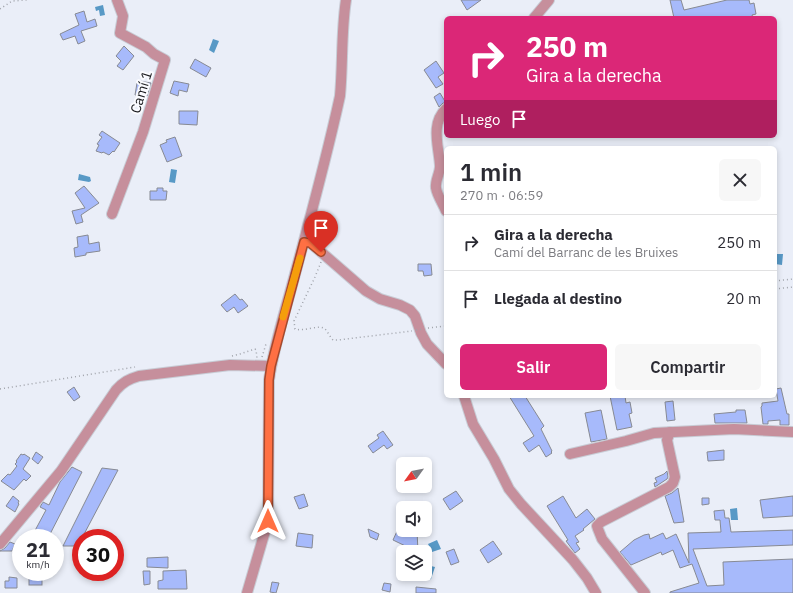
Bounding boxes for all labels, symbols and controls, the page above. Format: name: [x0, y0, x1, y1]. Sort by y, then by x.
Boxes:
text: 250 m: [526, 28, 608, 65]
icon: right: [460, 32, 512, 84]
text: Gira a la derecha: [526, 64, 662, 87]
street label: Camí 1: [126, 69, 156, 115]
icon: arrive: [508, 108, 530, 130]
text: Luego: [460, 110, 500, 129]
text: 1 min: [460, 156, 522, 188]
button: close: [719, 159, 761, 201]
text: 270 m · 06:59: [460, 187, 543, 204]
pin: [304, 211, 338, 252]
icon: arrive: [310, 217, 332, 239]
text: Gira a la derecha: [494, 225, 613, 244]
icon: right: [460, 232, 482, 254]
text: 250 m: [717, 233, 761, 252]
text: Camí del Barranc de les Bruixes: [494, 244, 678, 261]
icon: arrive: [460, 288, 482, 310]
text: Llegada al destino: [494, 289, 622, 308]
text: 20 m: [726, 289, 761, 308]
button: Salir: [460, 344, 607, 390]
button: Compartir: [615, 344, 761, 390]
north arrow: [396, 457, 432, 493]
map controls: [396, 457, 432, 581]
position arrow: [247, 500, 289, 542]
button: sound: [396, 501, 432, 537]
speed limit sign: 30: [72, 529, 124, 581]
text: 21: [26, 536, 50, 563]
button: layers: [396, 545, 432, 581]
text: km/h: [26, 558, 50, 571]

